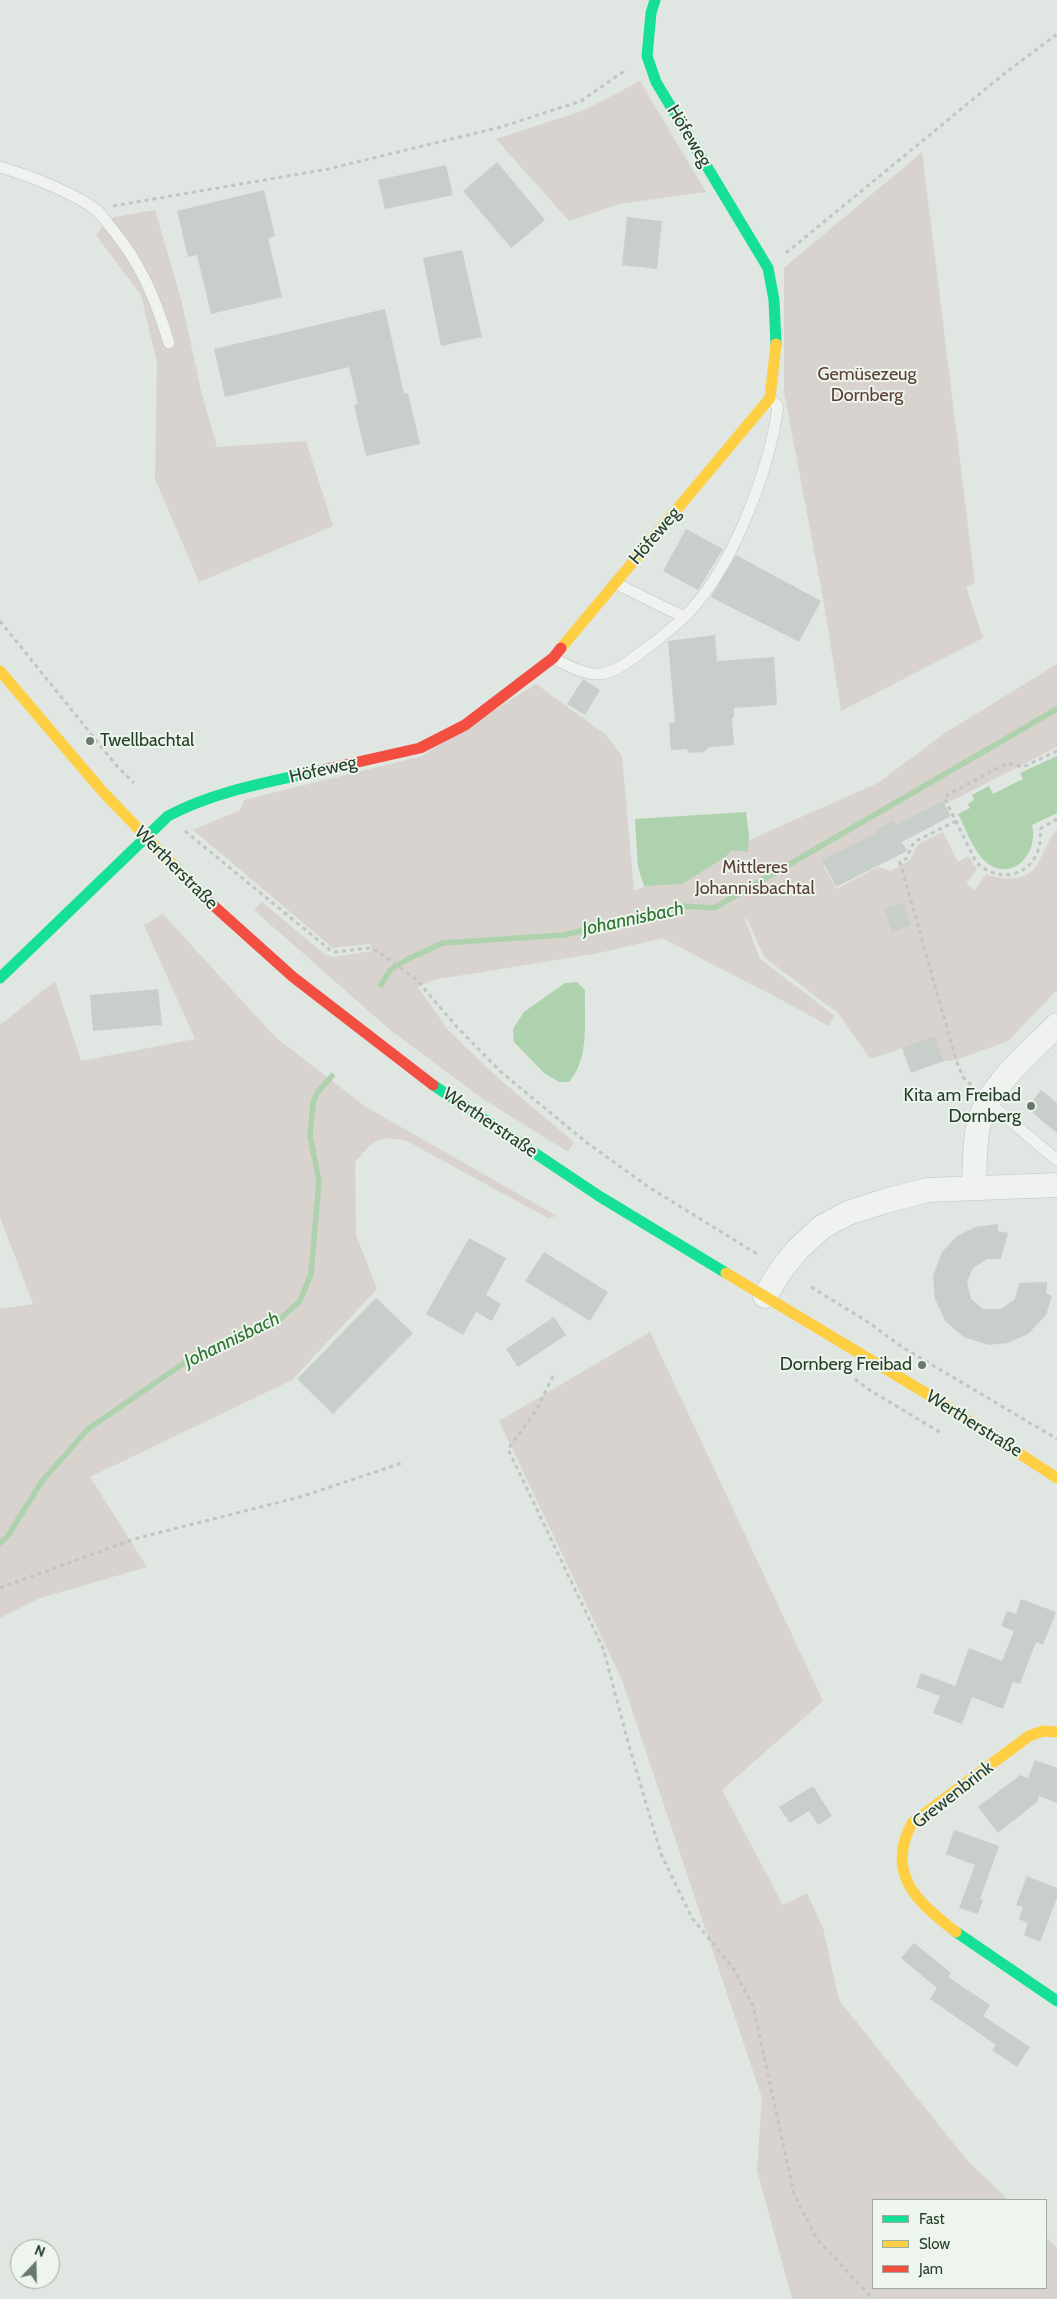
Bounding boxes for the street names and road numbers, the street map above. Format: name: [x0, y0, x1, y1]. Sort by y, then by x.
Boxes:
street label: Höfeweg: [662, 101, 716, 171]
street label: Höfeweg: [625, 503, 685, 569]
street label: Höfeweg: [287, 752, 359, 788]
street label: Wertherstraße: [130, 822, 222, 914]
street label: Wertherstraße: [439, 1084, 541, 1162]
street label: Wertherstraße: [922, 1386, 1026, 1462]
street label: Grewenbrink: [908, 1757, 998, 1833]

